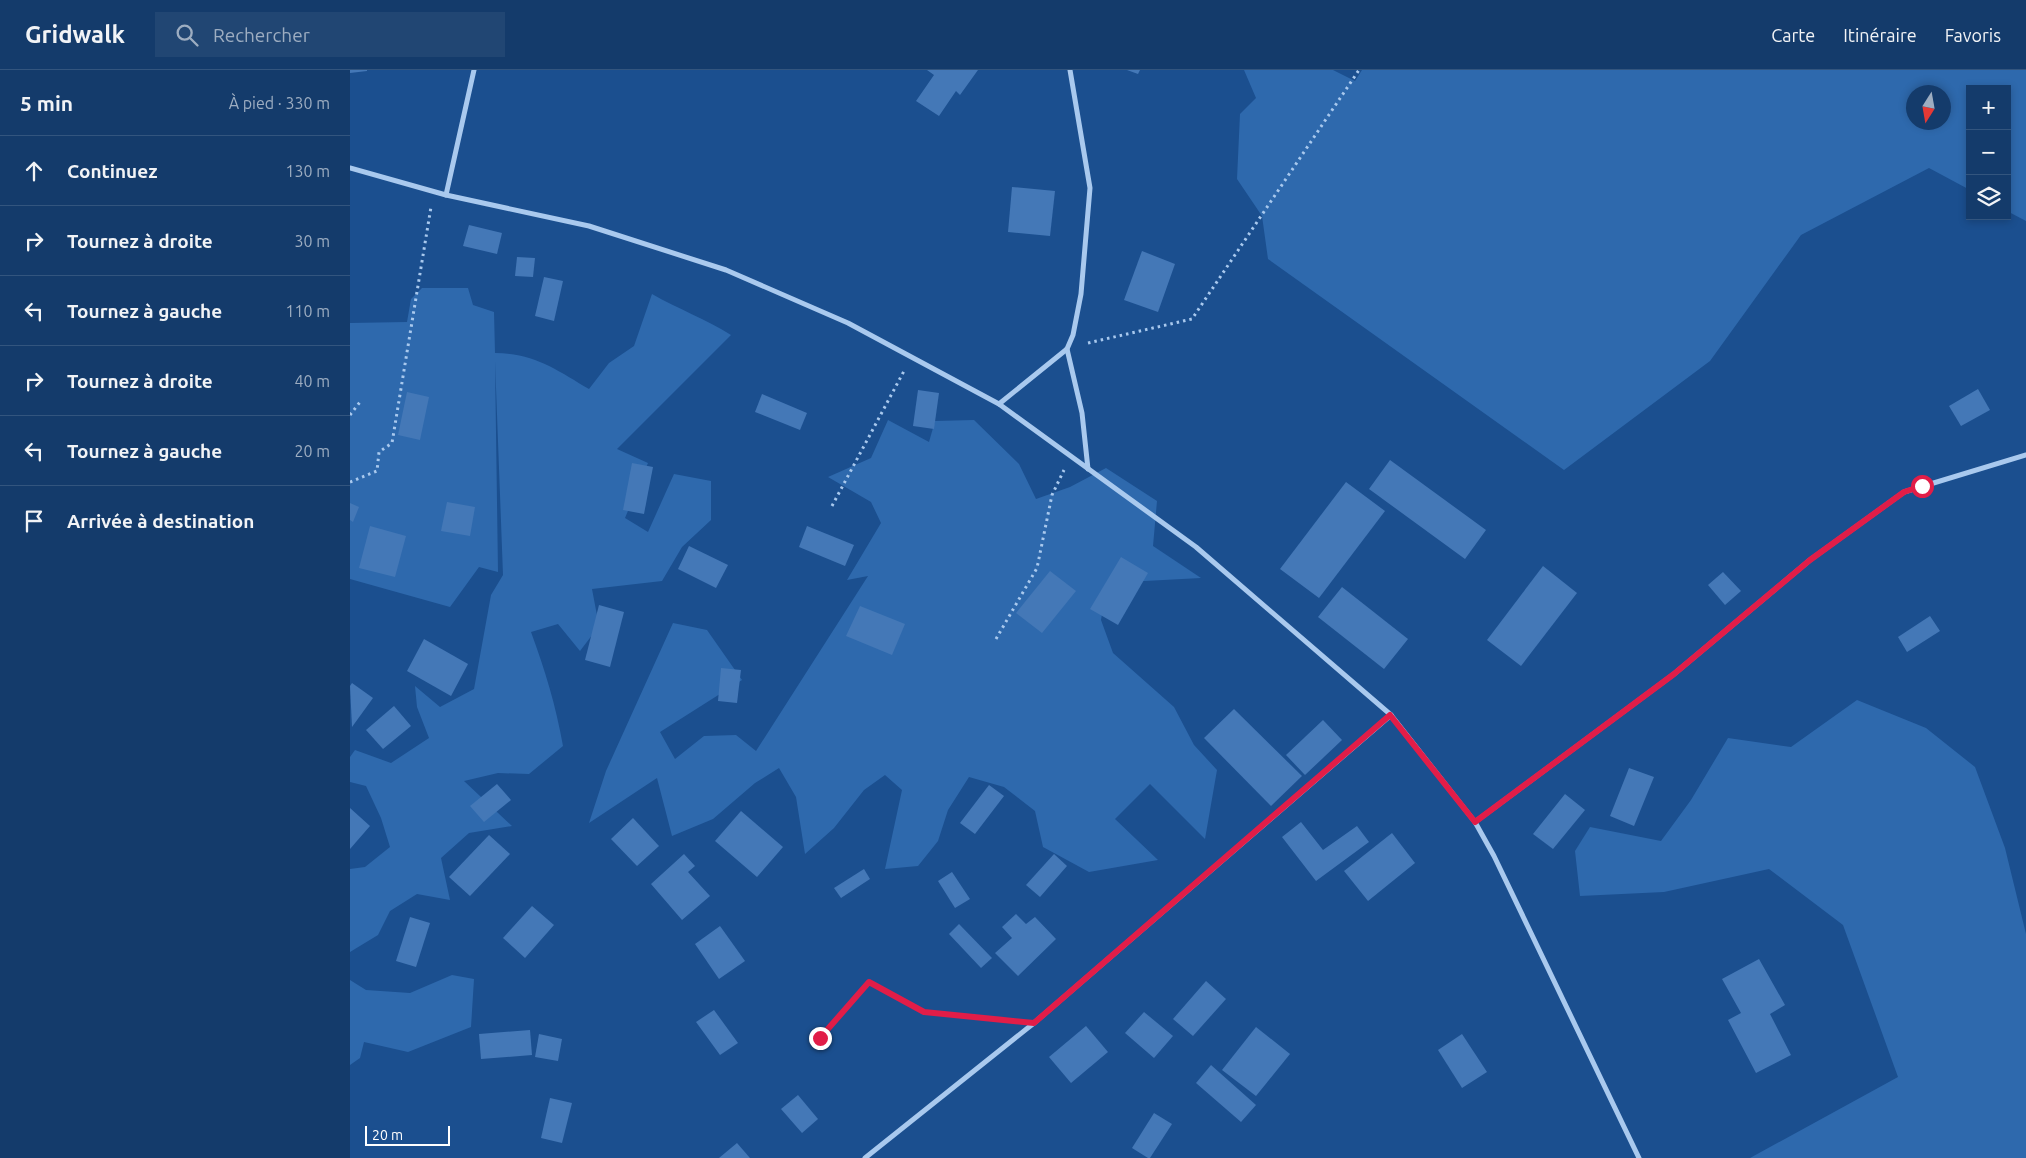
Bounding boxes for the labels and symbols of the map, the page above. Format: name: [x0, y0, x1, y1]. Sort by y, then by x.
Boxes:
north arrow: [1906, 85, 1951, 130]
route start: [1911, 475, 1934, 498]
route end: [809, 1027, 832, 1050]
scale bar: [365, 1123, 450, 1146]

